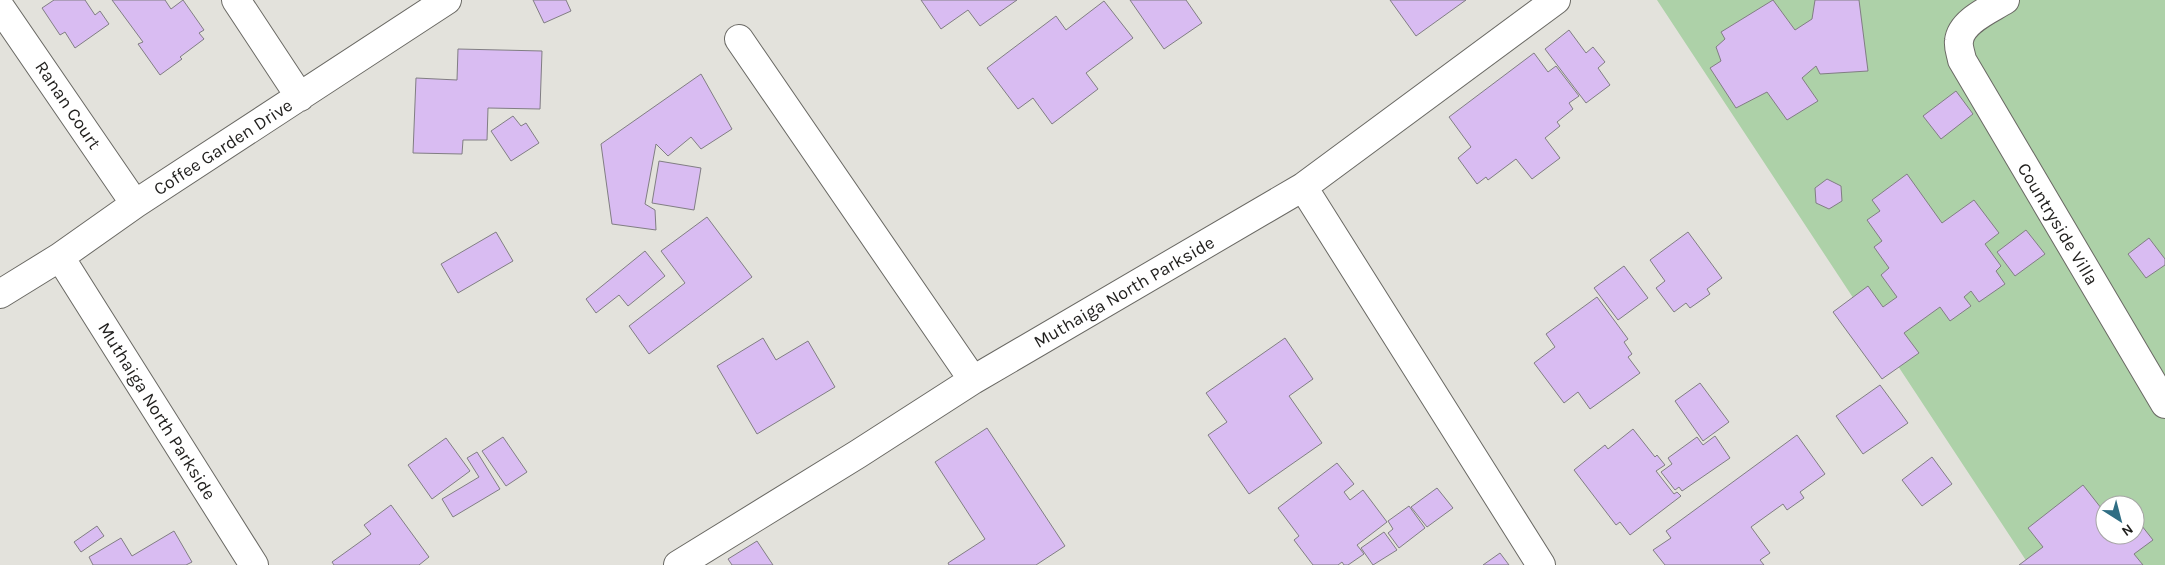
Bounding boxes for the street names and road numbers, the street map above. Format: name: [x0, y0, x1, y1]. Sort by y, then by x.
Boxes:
street label: Ranan Court: [30, 57, 106, 154]
street label: Coffee Garden Drive: [149, 94, 297, 200]
street label: Countryside Villa: [2013, 159, 2103, 289]
street label: Muthaiga North Parkside: [1030, 231, 1218, 353]
street label: Muthaiga North Parkside: [93, 318, 221, 504]

